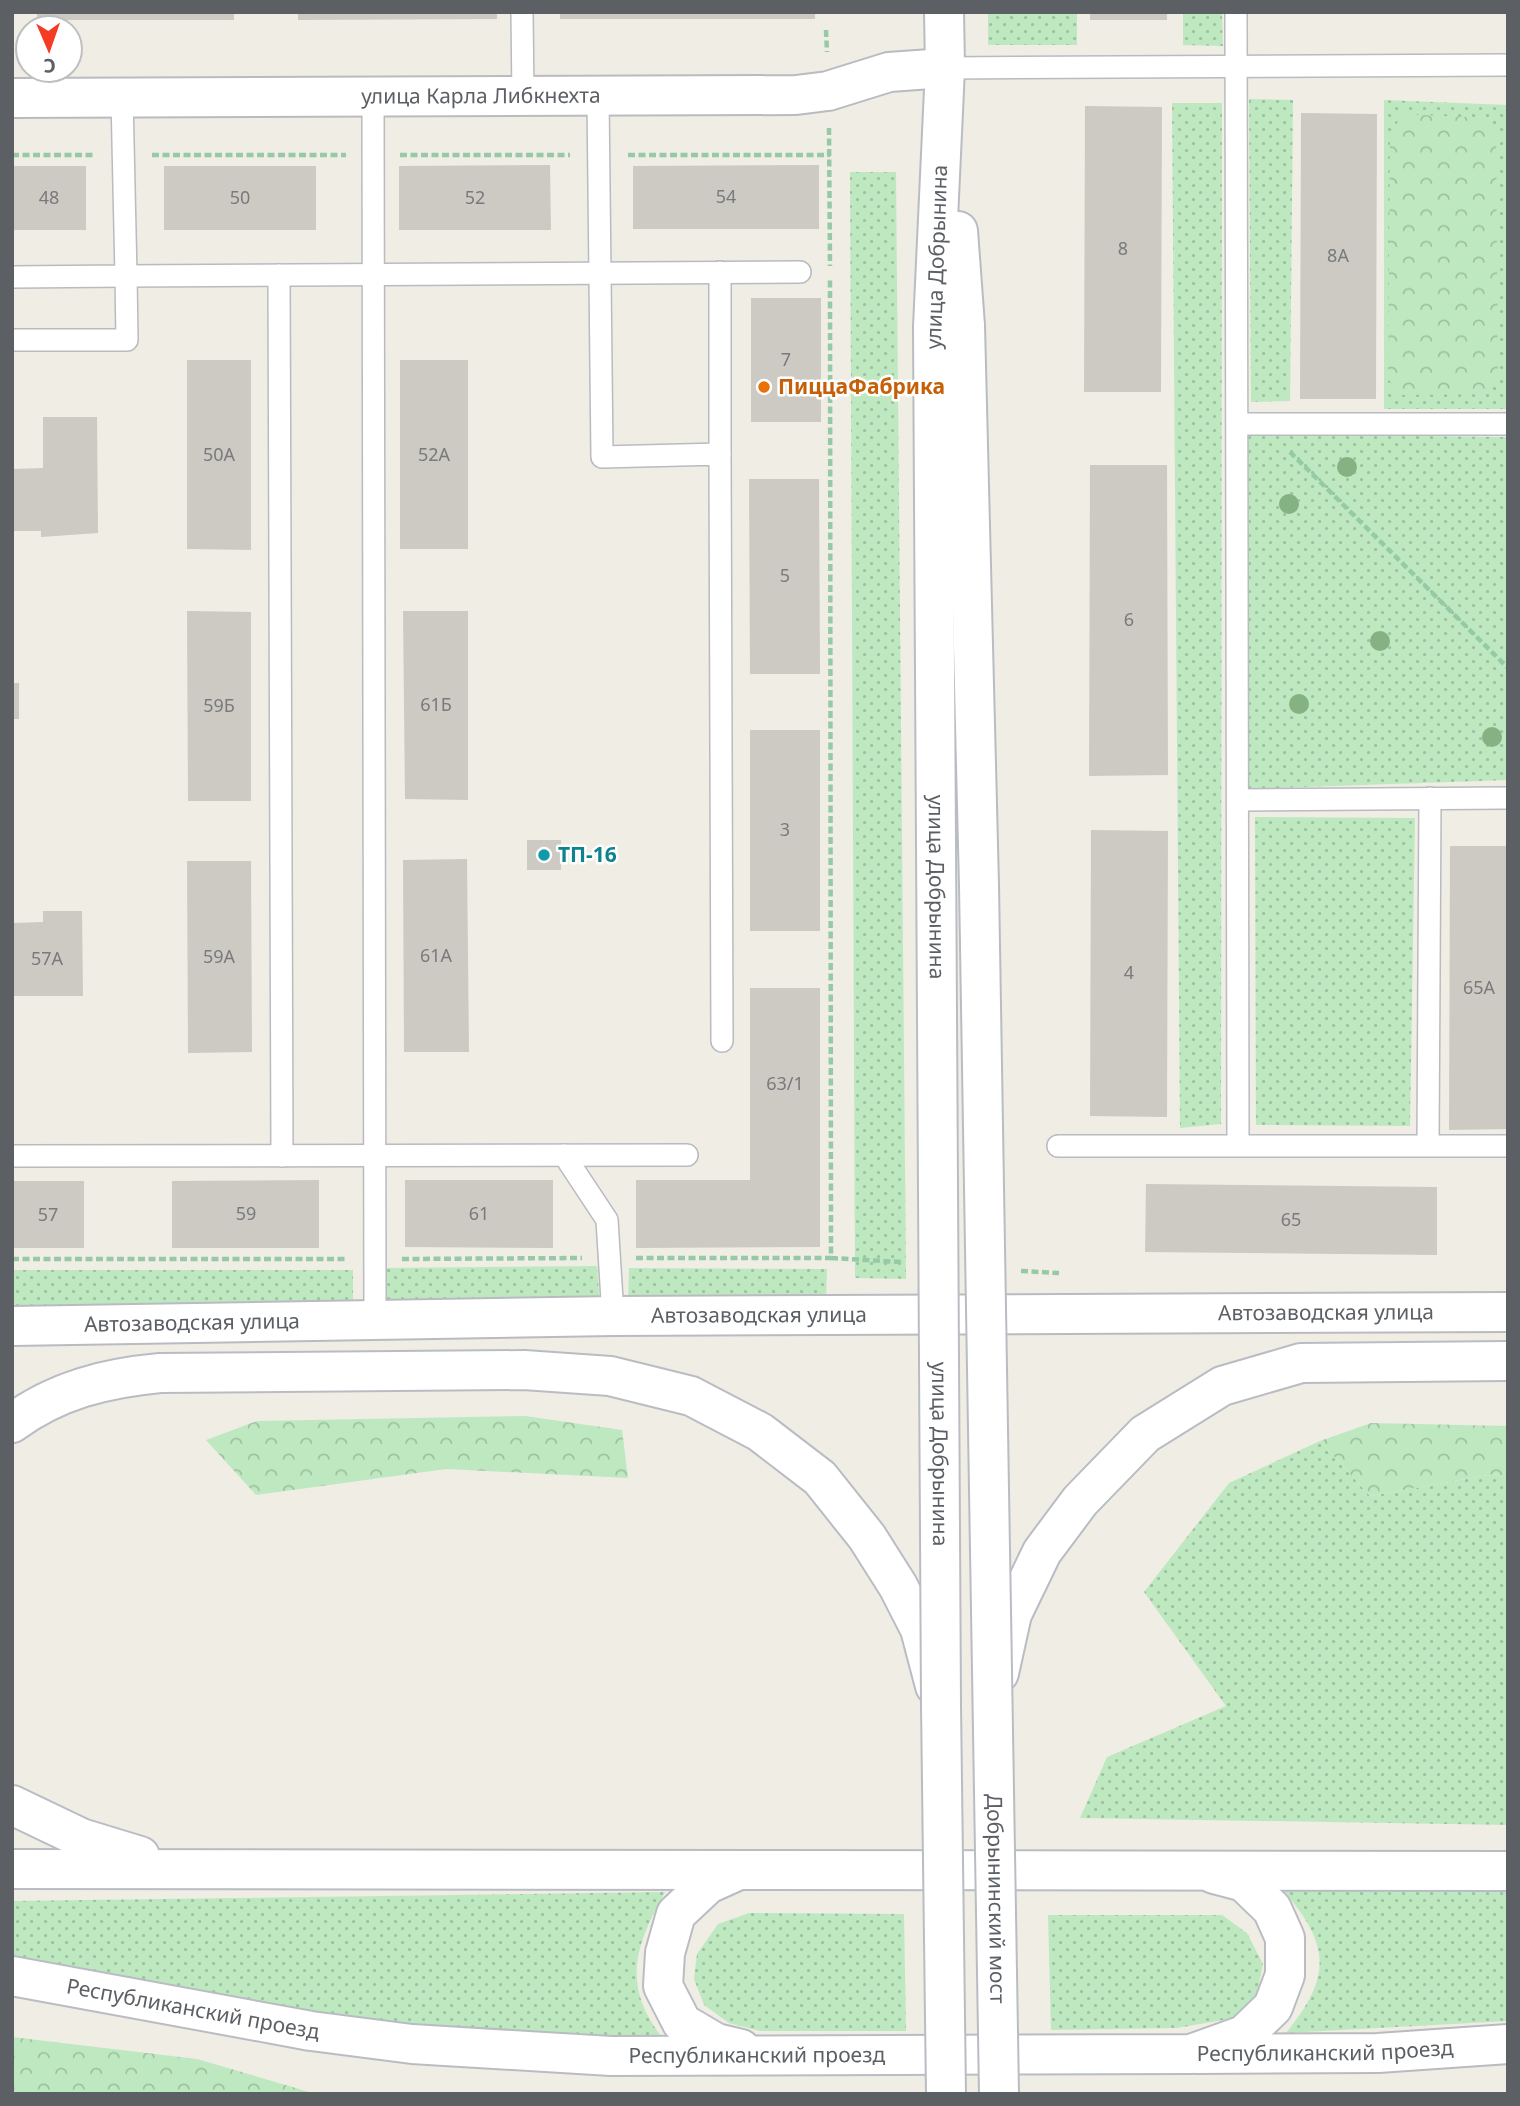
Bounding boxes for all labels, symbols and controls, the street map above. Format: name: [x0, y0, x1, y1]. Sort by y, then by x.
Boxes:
north arrow: [14, 14, 84, 84]
text: С: [43, 53, 56, 79]
street label: улица Карла Либкнехта: [361, 81, 601, 110]
street label: улица Добрынина: [919, 164, 953, 350]
house number: 54: [716, 184, 736, 208]
house number: 48: [39, 185, 59, 209]
house number: 50: [230, 185, 250, 209]
house number: 52: [465, 185, 485, 209]
house number: 8: [1118, 236, 1128, 260]
house number: 8А: [1327, 243, 1349, 267]
house number: 7: [781, 347, 791, 371]
place label: ПиццаФабрика: [778, 372, 945, 400]
marker: ПиццаФабрика: [756, 379, 772, 395]
house number: 50А: [203, 442, 236, 466]
house number: 52А: [418, 442, 451, 466]
house number: 5: [780, 563, 790, 587]
house number: 6: [1124, 607, 1134, 631]
house number: 61Б: [420, 692, 452, 716]
house number: 59Б: [203, 693, 235, 717]
street label: улица Добрынина: [923, 795, 952, 979]
house number: 3: [780, 817, 790, 841]
place label: ТП-16: [558, 840, 617, 868]
marker: ТП-16: [536, 847, 552, 863]
house number: 61А: [420, 943, 453, 967]
house number: 59А: [203, 944, 236, 968]
house number: 57А: [31, 946, 64, 970]
house number: 4: [1124, 960, 1134, 984]
house number: 65А: [1463, 975, 1496, 999]
house number: 63/1: [766, 1071, 804, 1095]
house number: 59: [236, 1201, 256, 1225]
house number: 61: [469, 1201, 489, 1225]
house number: 57: [38, 1202, 58, 1226]
house number: 65: [1281, 1207, 1301, 1231]
street label: Автозаводская улица: [1218, 1297, 1434, 1326]
street label: Автозаводская улица: [651, 1300, 867, 1329]
street label: Автозаводская улица: [84, 1306, 300, 1338]
street label: улица Добрынина: [926, 1362, 955, 1546]
street label: Добрынинский мост: [981, 1794, 1013, 2004]
street label: Республиканский проезд: [64, 1971, 321, 2045]
street label: Республиканский проезд: [1197, 2033, 1454, 2067]
street label: Республиканский проезд: [628, 2040, 885, 2069]

